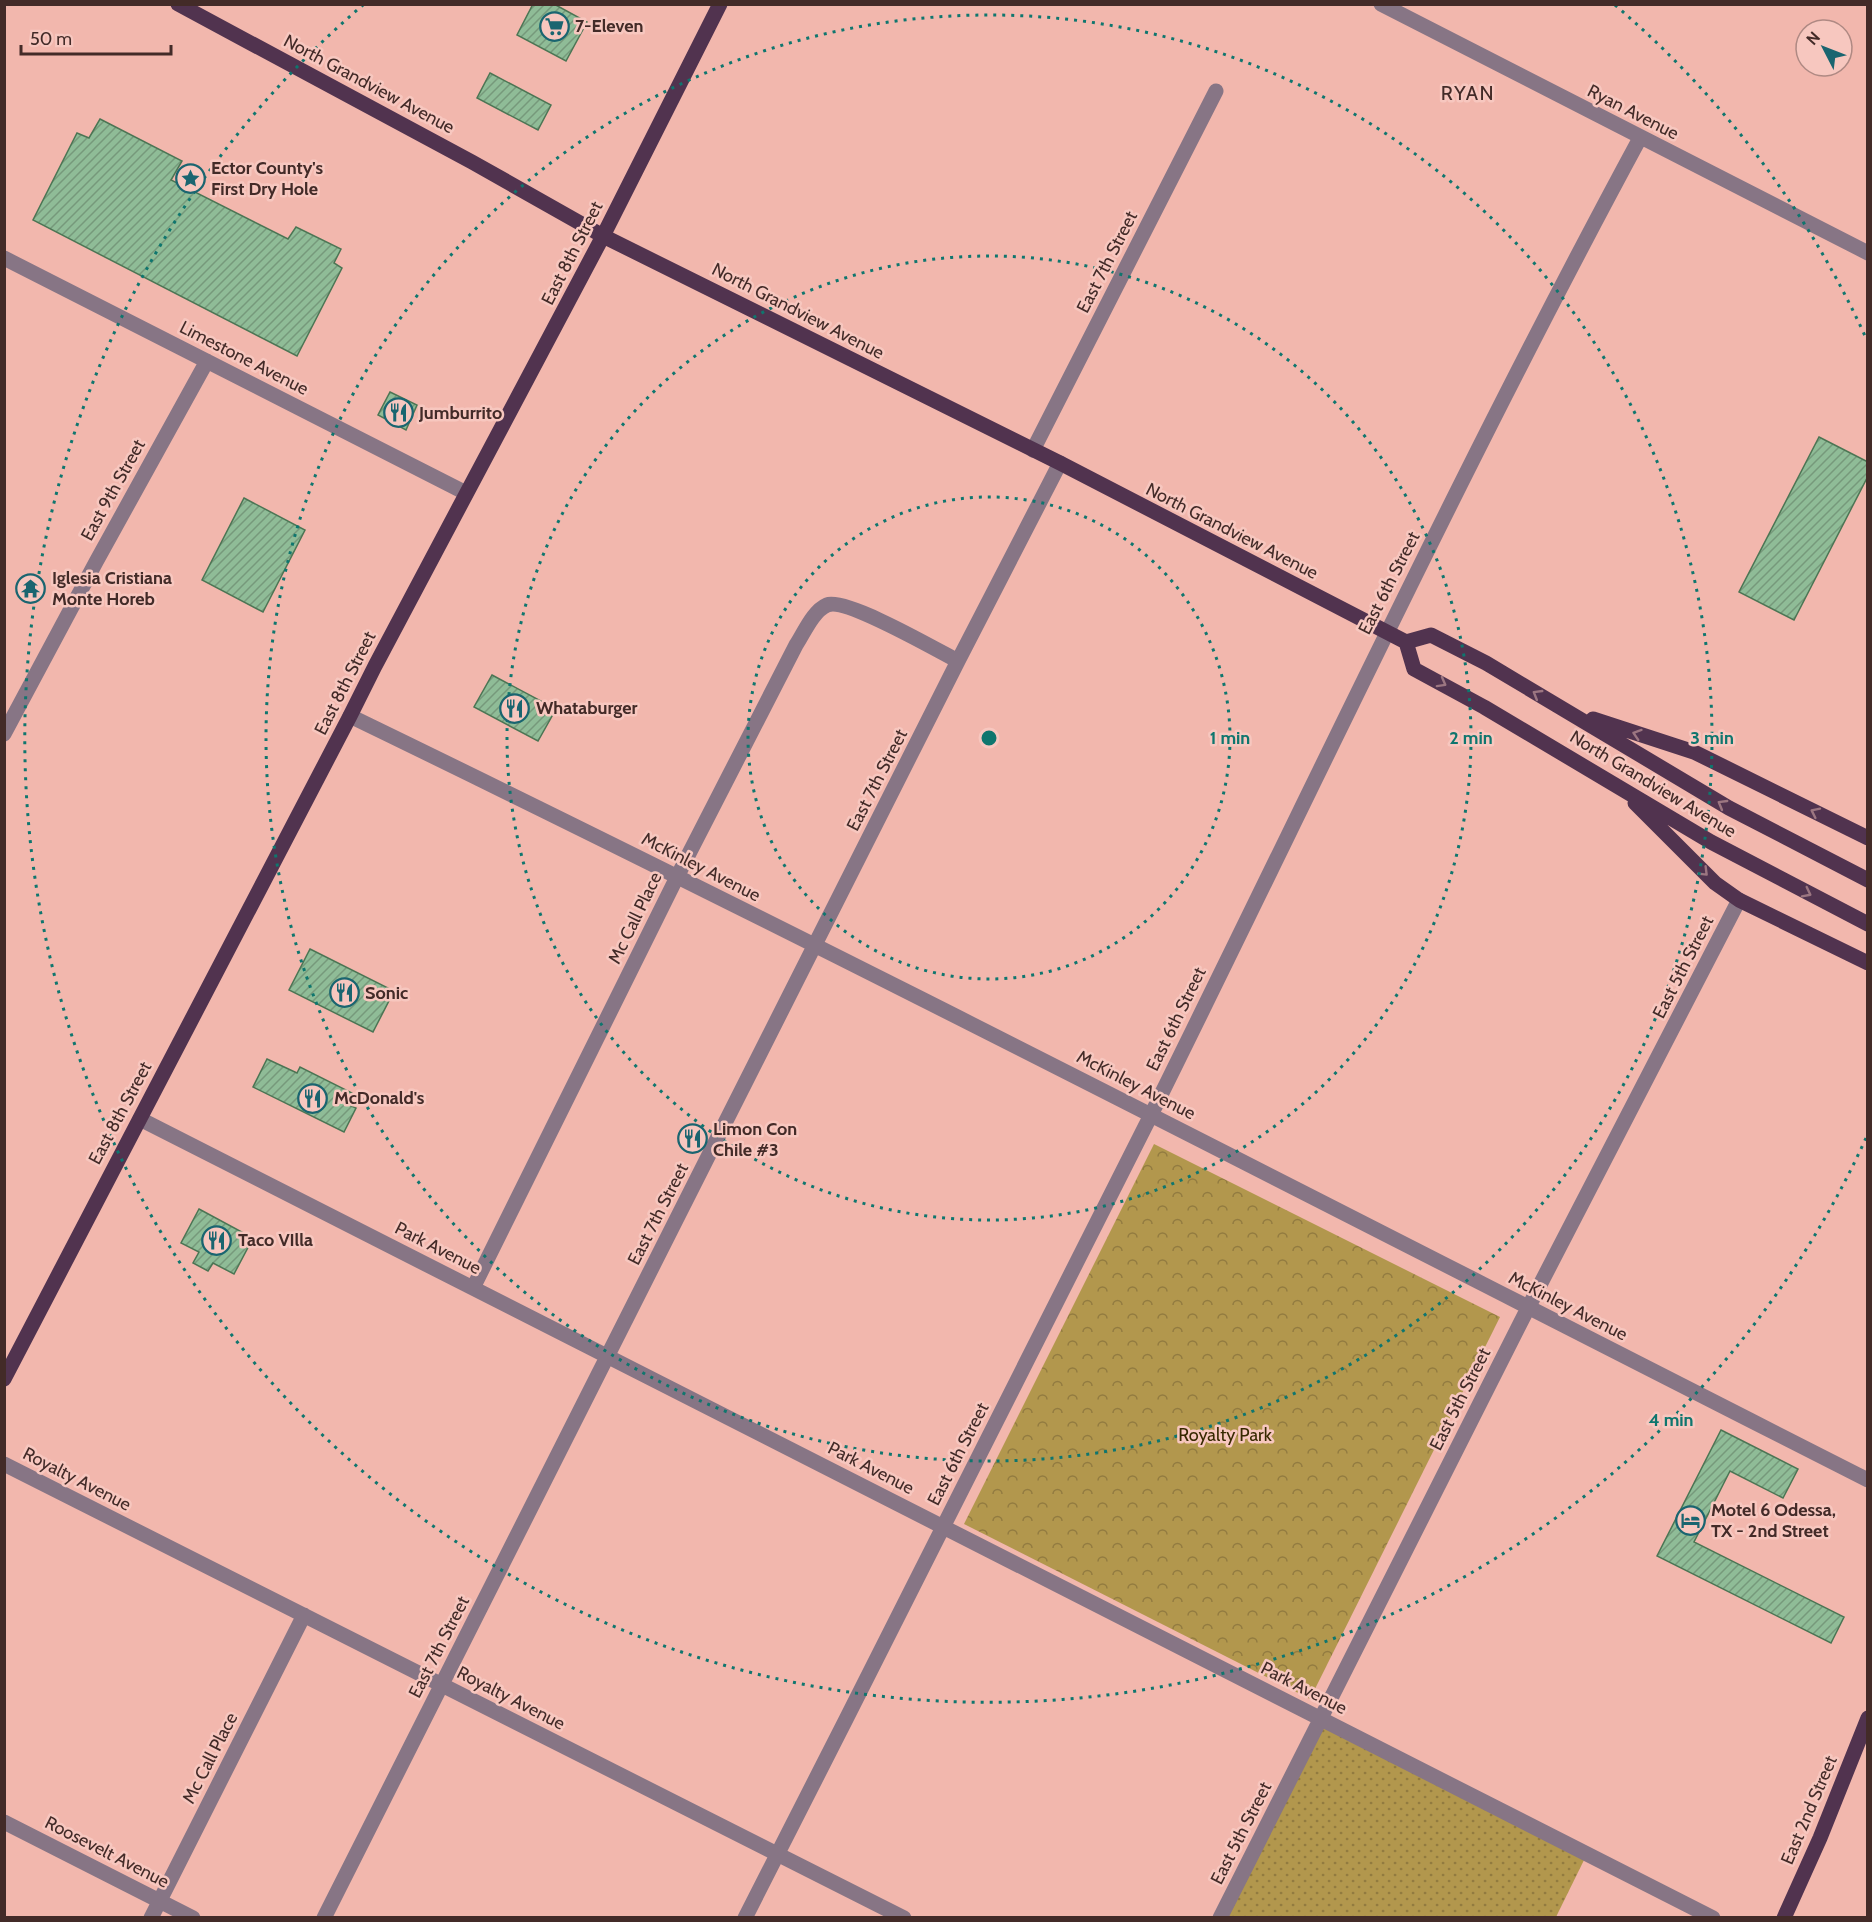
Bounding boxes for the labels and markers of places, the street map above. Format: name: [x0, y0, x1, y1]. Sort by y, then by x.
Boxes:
supermarket icon: 7-Eleven: [538, 10, 570, 42]
place label: 7-Eleven: [575, 15, 643, 37]
place label: Ector County's First Dry Hole: [211, 157, 323, 200]
place icon: Ector County's First Dry Hole: [174, 162, 206, 194]
restaurant icon: Jumburrito: [382, 397, 414, 429]
place label: Jumburrito: [418, 402, 502, 424]
place label: Iglesia Cristiana Monte Horeb: [52, 567, 172, 610]
temple icon: Iglesia Cristiana Monte Horeb: [15, 572, 47, 604]
restaurant icon: Whataburger: [499, 692, 531, 724]
place label: Whataburger: [536, 697, 638, 719]
centre of rings: [979, 728, 999, 748]
restaurant icon: Sonic: [328, 977, 360, 1009]
place label: Sonic: [365, 982, 408, 1004]
restaurant icon: McDonald's: [297, 1082, 329, 1114]
place label: McDonald's: [334, 1087, 425, 1109]
place label: Limon Con Chile #3: [713, 1118, 797, 1161]
restaurant icon: Limon Con Chile #3: [676, 1123, 708, 1155]
restaurant icon: Taco VIlla: [201, 1224, 233, 1256]
place label: Taco VIlla: [238, 1229, 313, 1251]
place label: Motel 6 Odessa, TX - 2nd Street: [1711, 1499, 1836, 1542]
hotel icon: Motel 6 Odessa, TX - 2nd Street: [1674, 1504, 1706, 1536]

